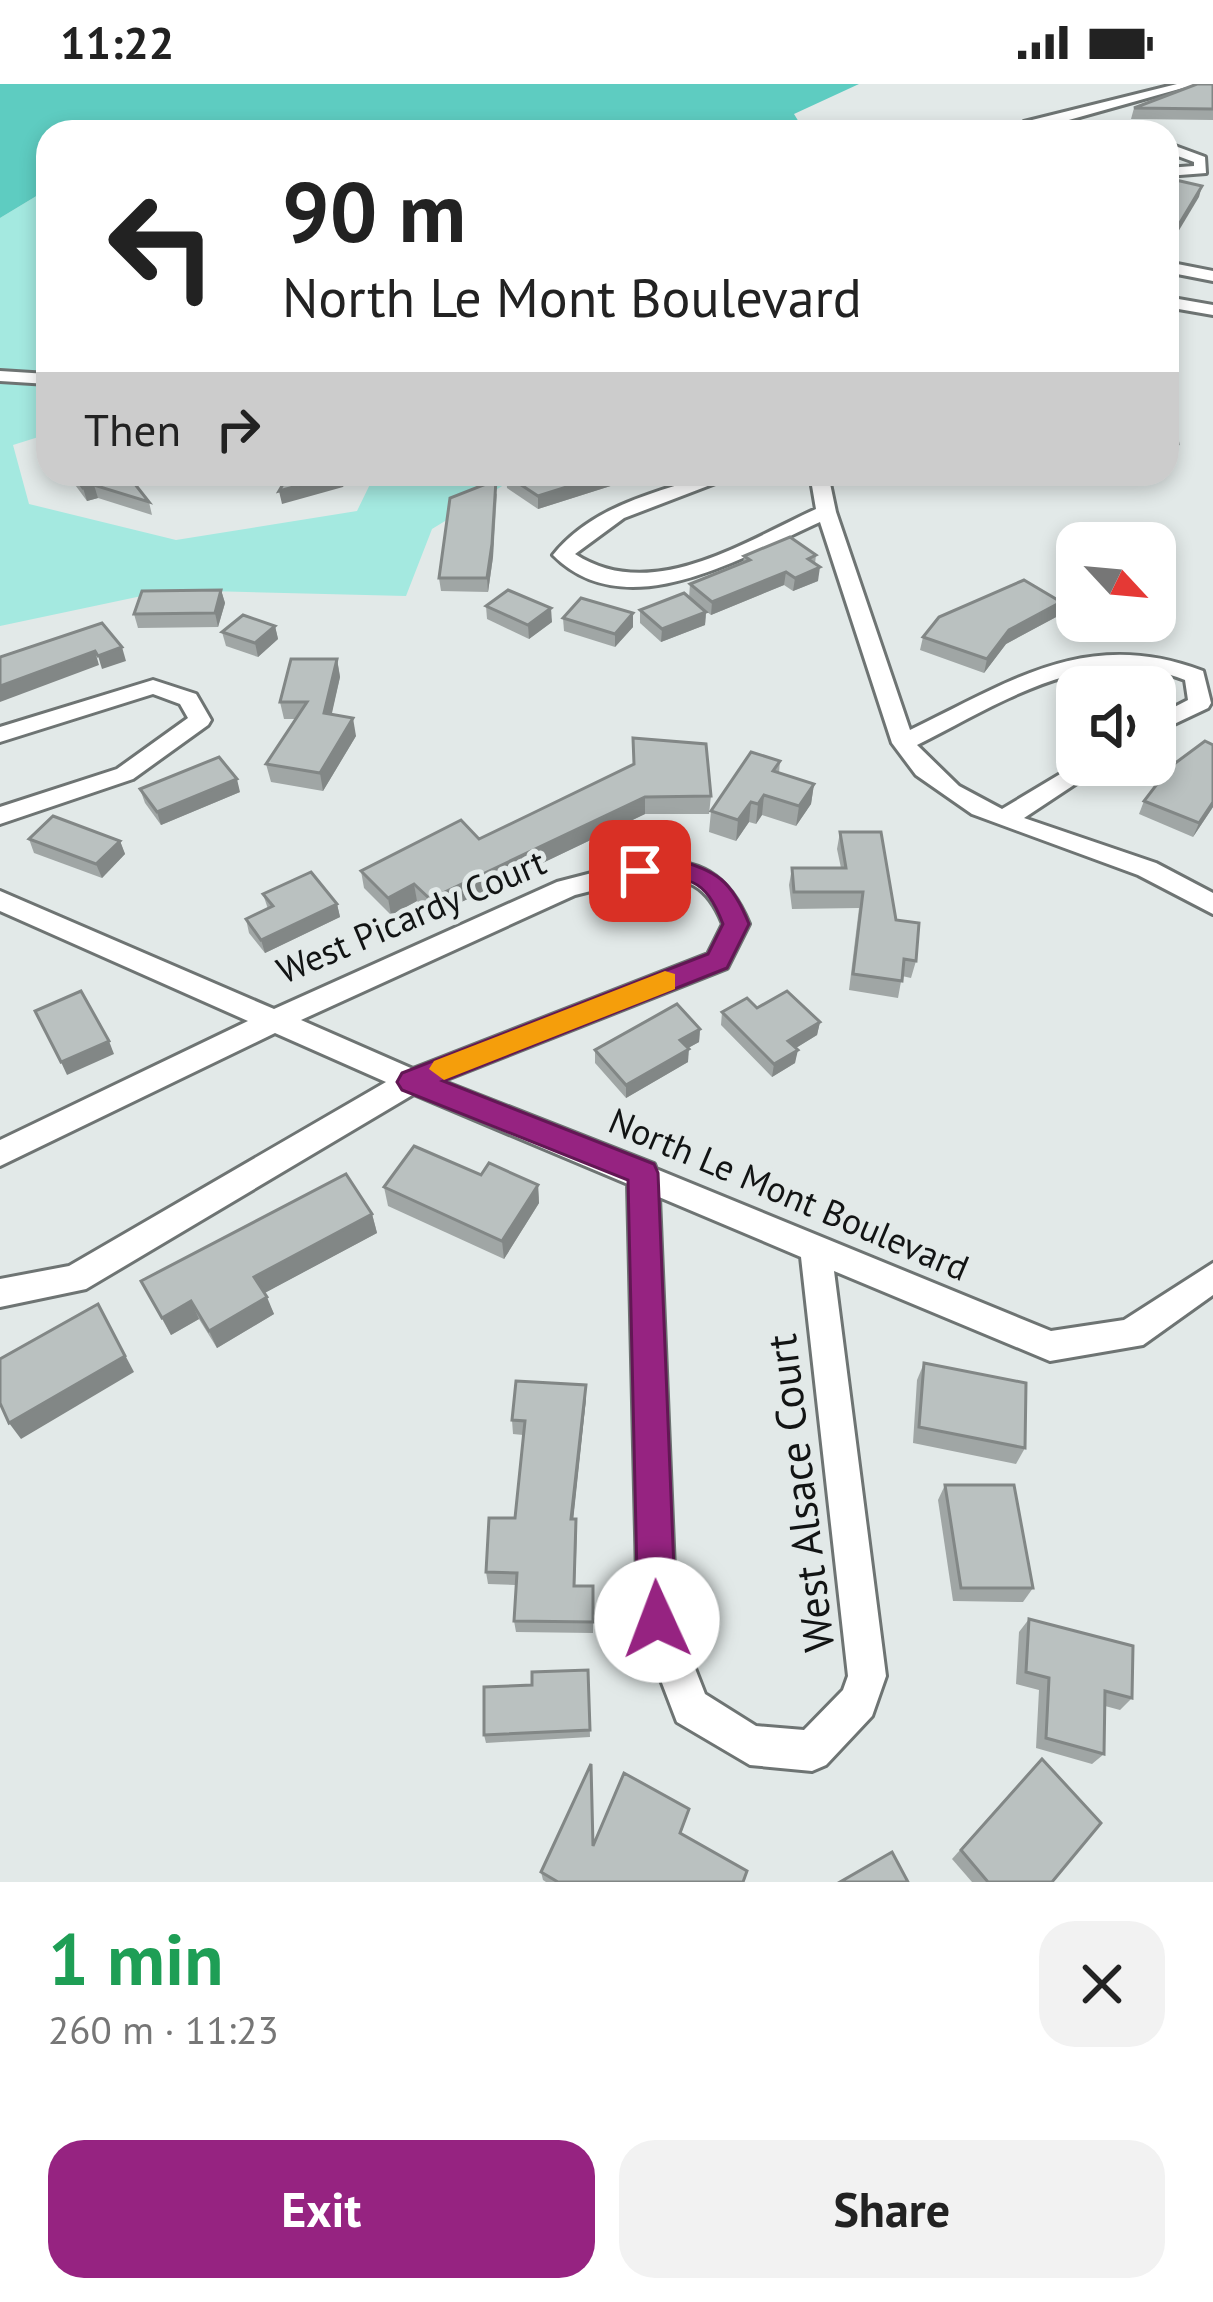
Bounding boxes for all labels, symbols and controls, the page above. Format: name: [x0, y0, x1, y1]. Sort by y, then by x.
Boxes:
text: 11:22: [60, 13, 174, 71]
text: 90 m: [282, 156, 466, 265]
icon: left: [84, 168, 240, 324]
text: North Le Mont Boulevard: [282, 262, 862, 332]
icon: right: [205, 396, 271, 462]
text: Then: [84, 400, 181, 458]
north arrow: [1056, 522, 1176, 642]
map controls: [1056, 522, 1176, 786]
button: sound: [1056, 666, 1176, 786]
pin: [589, 820, 691, 922]
street label: West Picardy Court: [269, 838, 552, 993]
icon: arrive: [607, 838, 673, 904]
street label: North Le Mont Boulevard: [602, 1096, 976, 1291]
street label: West Alsace Court: [753, 1331, 846, 1655]
position arrow: [594, 1557, 720, 1683]
text: 1 min: [48, 1912, 224, 2005]
button: close: [1039, 1921, 1165, 2047]
text: 260 m · 11:23: [48, 2004, 279, 2055]
button: Exit: [48, 2140, 595, 2278]
button: Share: [619, 2140, 1165, 2278]

